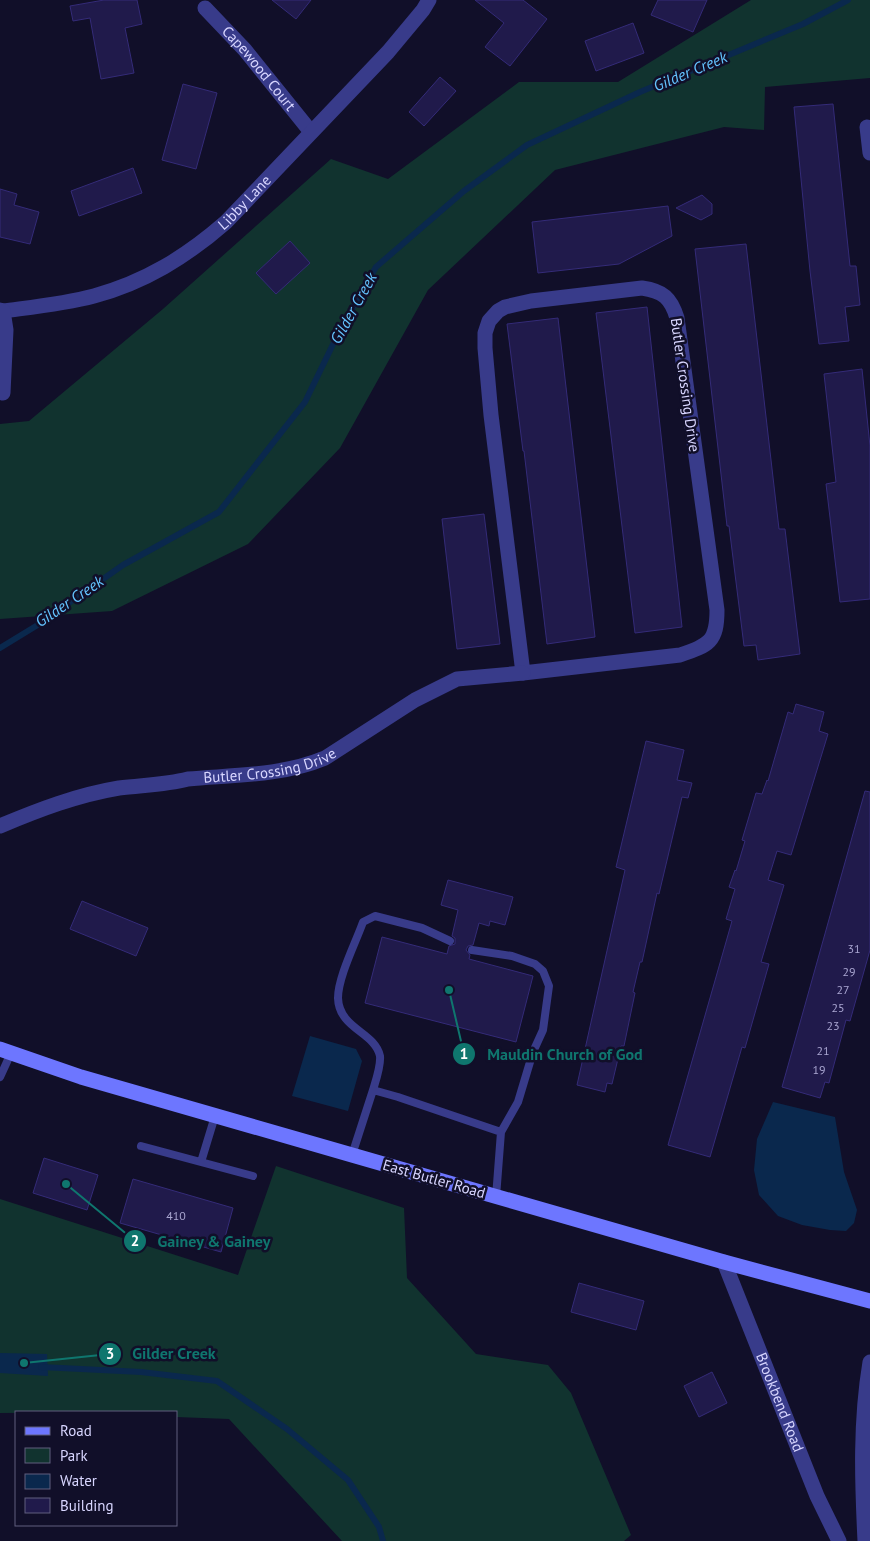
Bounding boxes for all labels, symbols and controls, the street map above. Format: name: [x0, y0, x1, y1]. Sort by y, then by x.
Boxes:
street label: Capewood Court: [218, 22, 300, 115]
water label: Gilder Creek: [650, 46, 731, 96]
street label: Libby Lane: [214, 171, 275, 234]
water label: Gilder Creek: [325, 268, 381, 347]
street label: Butler Crossing Drive: [667, 317, 704, 453]
water label: Gilder Creek: [31, 570, 108, 631]
street label: Butler Crossing Drive: [203, 743, 340, 787]
house number: 31: [847, 941, 861, 956]
house number: 29: [842, 964, 856, 979]
house number: 27: [836, 982, 850, 997]
house number: 25: [831, 1000, 845, 1015]
house number: 23: [826, 1018, 840, 1033]
callout: Mauldin Church of God: [452, 1039, 653, 1070]
house number: 21: [816, 1043, 830, 1058]
text: 1: [460, 1044, 468, 1063]
text: Mauldin Church of God: [487, 1044, 643, 1064]
house number: 19: [812, 1062, 826, 1077]
street label: East Butler Road: [381, 1155, 488, 1202]
house number: 410: [166, 1208, 186, 1223]
callout: Gainey & Gainey: [122, 1226, 281, 1257]
text: 2: [131, 1231, 139, 1250]
text: Gainey & Gainey: [158, 1231, 271, 1251]
callout: Gilder Creek: [97, 1338, 226, 1369]
text: Gilder Creek: [132, 1343, 216, 1363]
text: 3: [106, 1344, 114, 1363]
street label: Brookbend Road: [752, 1350, 808, 1454]
legend: [15, 1411, 178, 1526]
text: Road: [60, 1421, 92, 1440]
text: Park: [60, 1446, 88, 1465]
text: Water: [60, 1471, 97, 1490]
text: Building: [60, 1496, 114, 1515]

